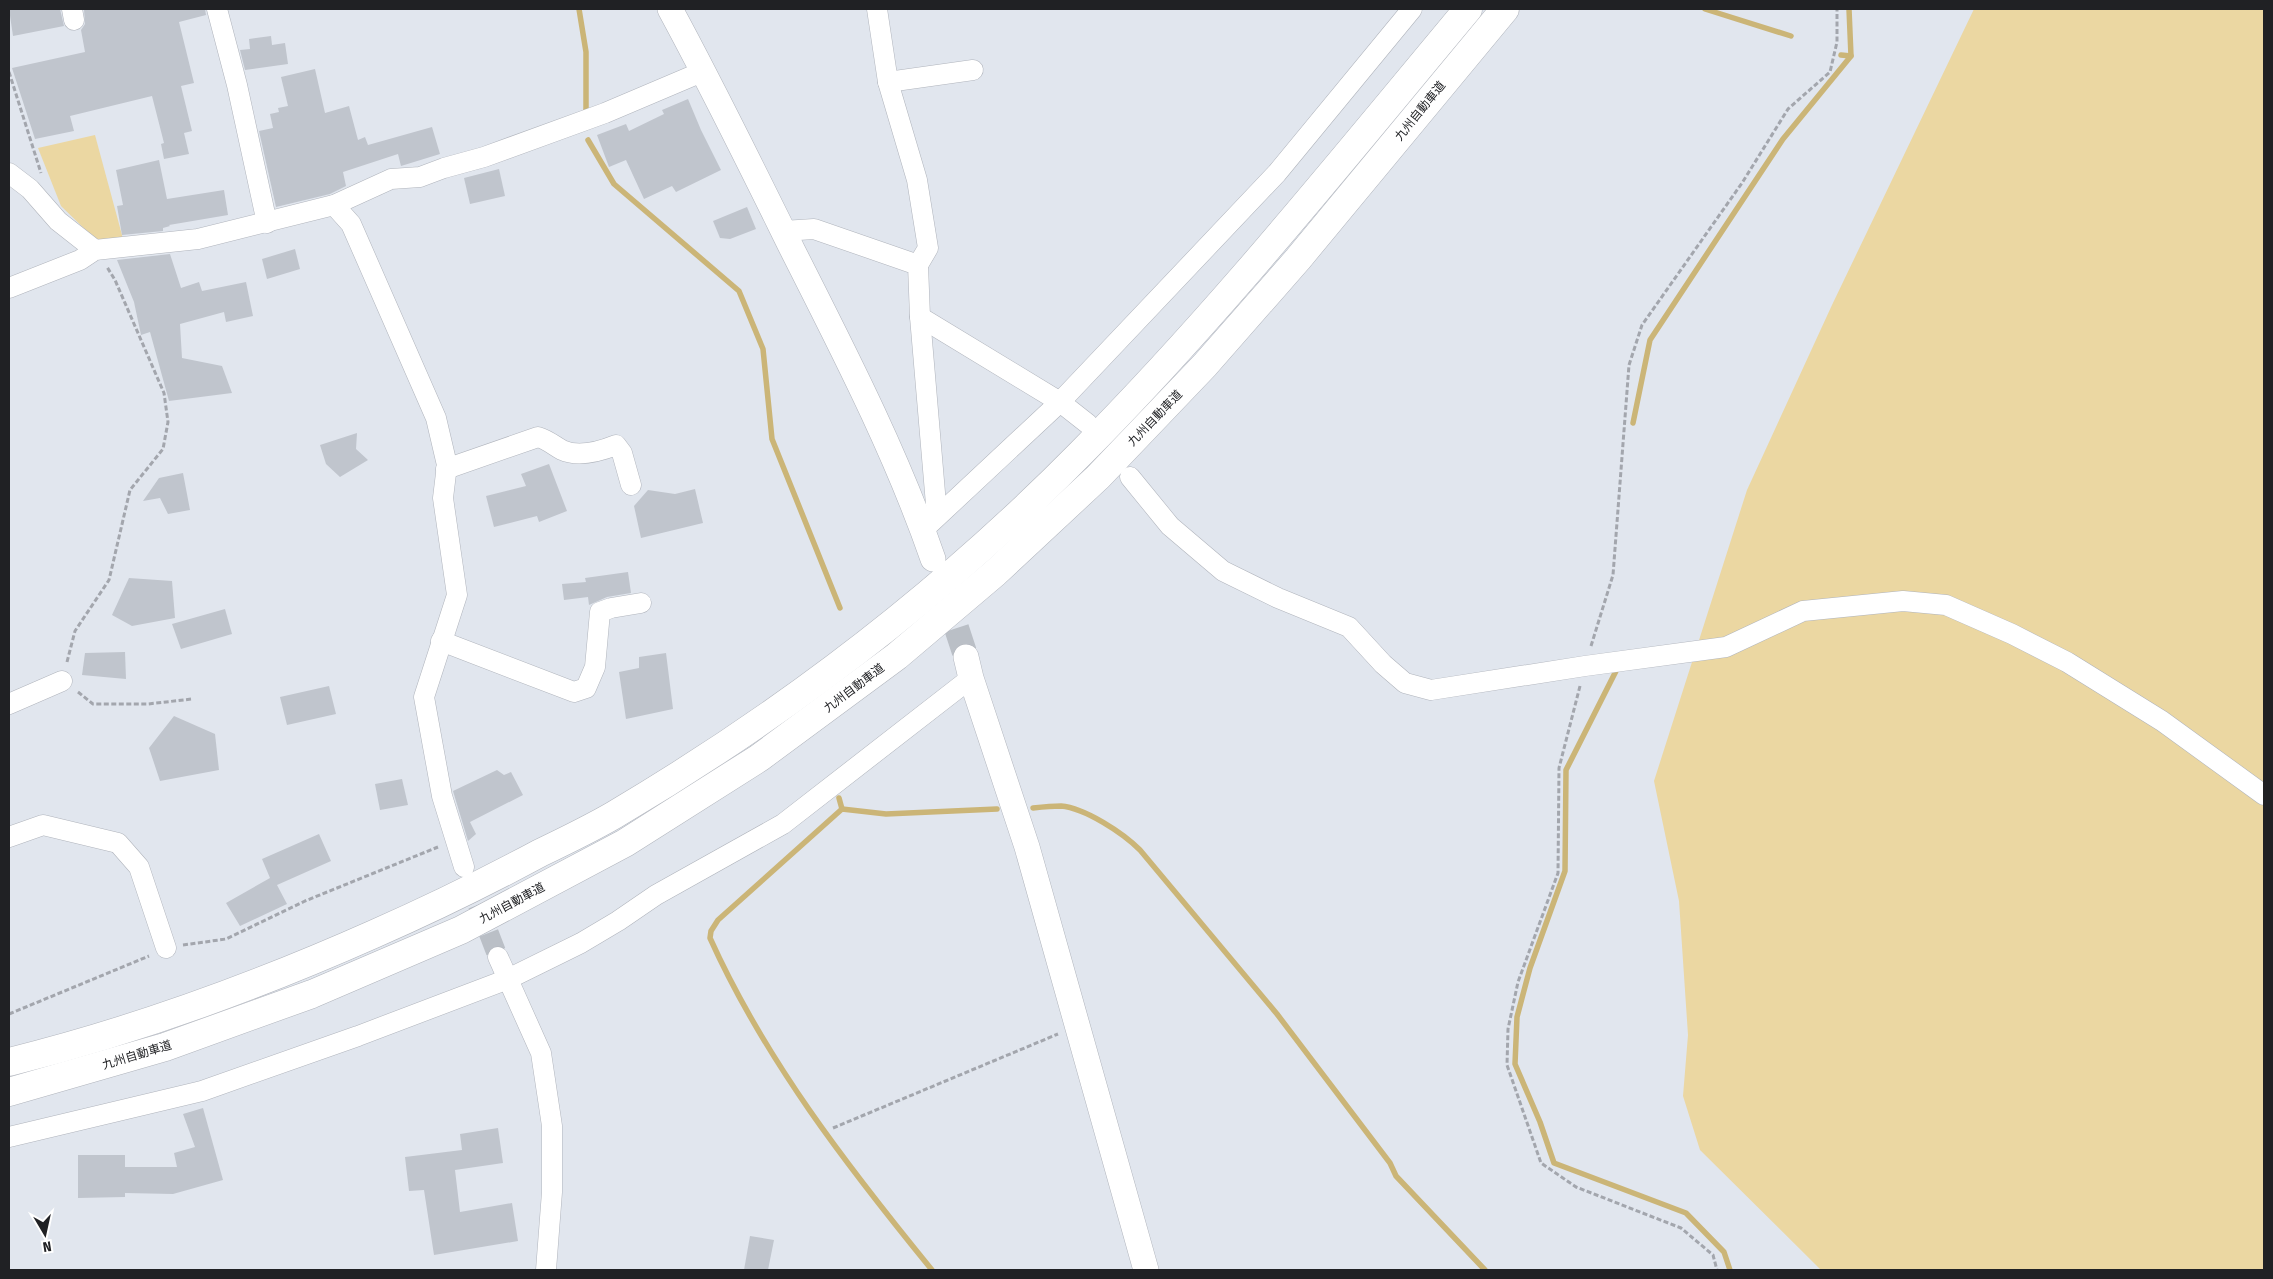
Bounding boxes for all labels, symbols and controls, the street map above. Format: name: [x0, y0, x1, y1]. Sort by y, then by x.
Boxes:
street label: 九州自動車道: [1392, 79, 1448, 143]
street label: 九州自動車道: [1125, 387, 1185, 449]
street label: 九州自動車道: [821, 661, 887, 715]
street label: 九州自動車道: [477, 880, 547, 926]
street label: 九州自動車道: [101, 1038, 173, 1072]
north arrow: [20, 1209, 70, 1259]
text: N: [41, 1237, 52, 1255]

